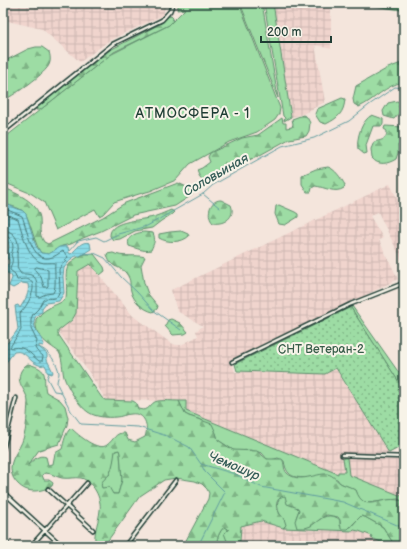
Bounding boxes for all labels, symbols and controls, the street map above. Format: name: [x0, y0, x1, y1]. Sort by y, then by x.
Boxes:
scale bar: [261, 18, 331, 44]
text: 200 m: [267, 25, 301, 40]
district label: АТМОСФЕРА - 1: [134, 105, 251, 122]
water label: Соловьиная: [181, 150, 252, 200]
park label: СНТ Ветеран-2: [278, 342, 364, 357]
water label: Чемошур: [206, 448, 263, 484]

